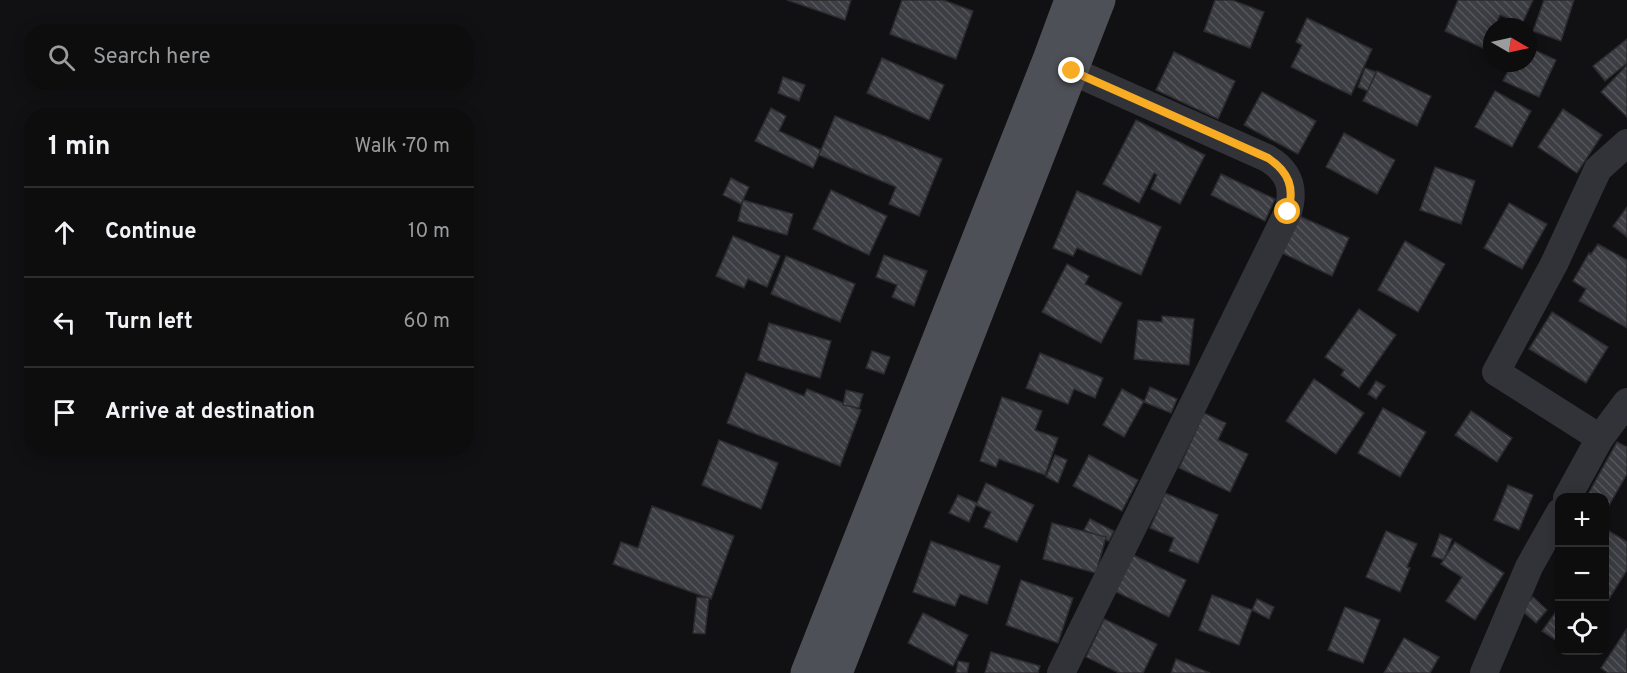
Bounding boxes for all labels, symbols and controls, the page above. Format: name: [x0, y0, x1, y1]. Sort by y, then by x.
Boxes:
north arrow: [1483, 18, 1537, 72]
search box: [24, 24, 474, 90]
icon: search: [45, 41, 78, 74]
text: Search here: [93, 44, 211, 71]
route end: [1058, 57, 1084, 83]
text: 1 min: [48, 131, 110, 164]
text: Walk · 70 m: [354, 134, 450, 160]
route start: [1274, 198, 1300, 224]
icon: ahead: [48, 216, 81, 249]
text: Continue: [105, 219, 196, 246]
text: 10 m: [408, 219, 450, 245]
icon: left: [48, 306, 81, 339]
text: Turn left: [105, 309, 193, 336]
text: 60 m: [404, 309, 450, 335]
icon: arrive: [48, 396, 81, 429]
text: Arrive at destination: [105, 399, 315, 426]
map controls: [1555, 493, 1609, 655]
button: +: [1555, 493, 1609, 547]
button: −: [1555, 547, 1609, 601]
button: locate: [1555, 601, 1609, 655]

